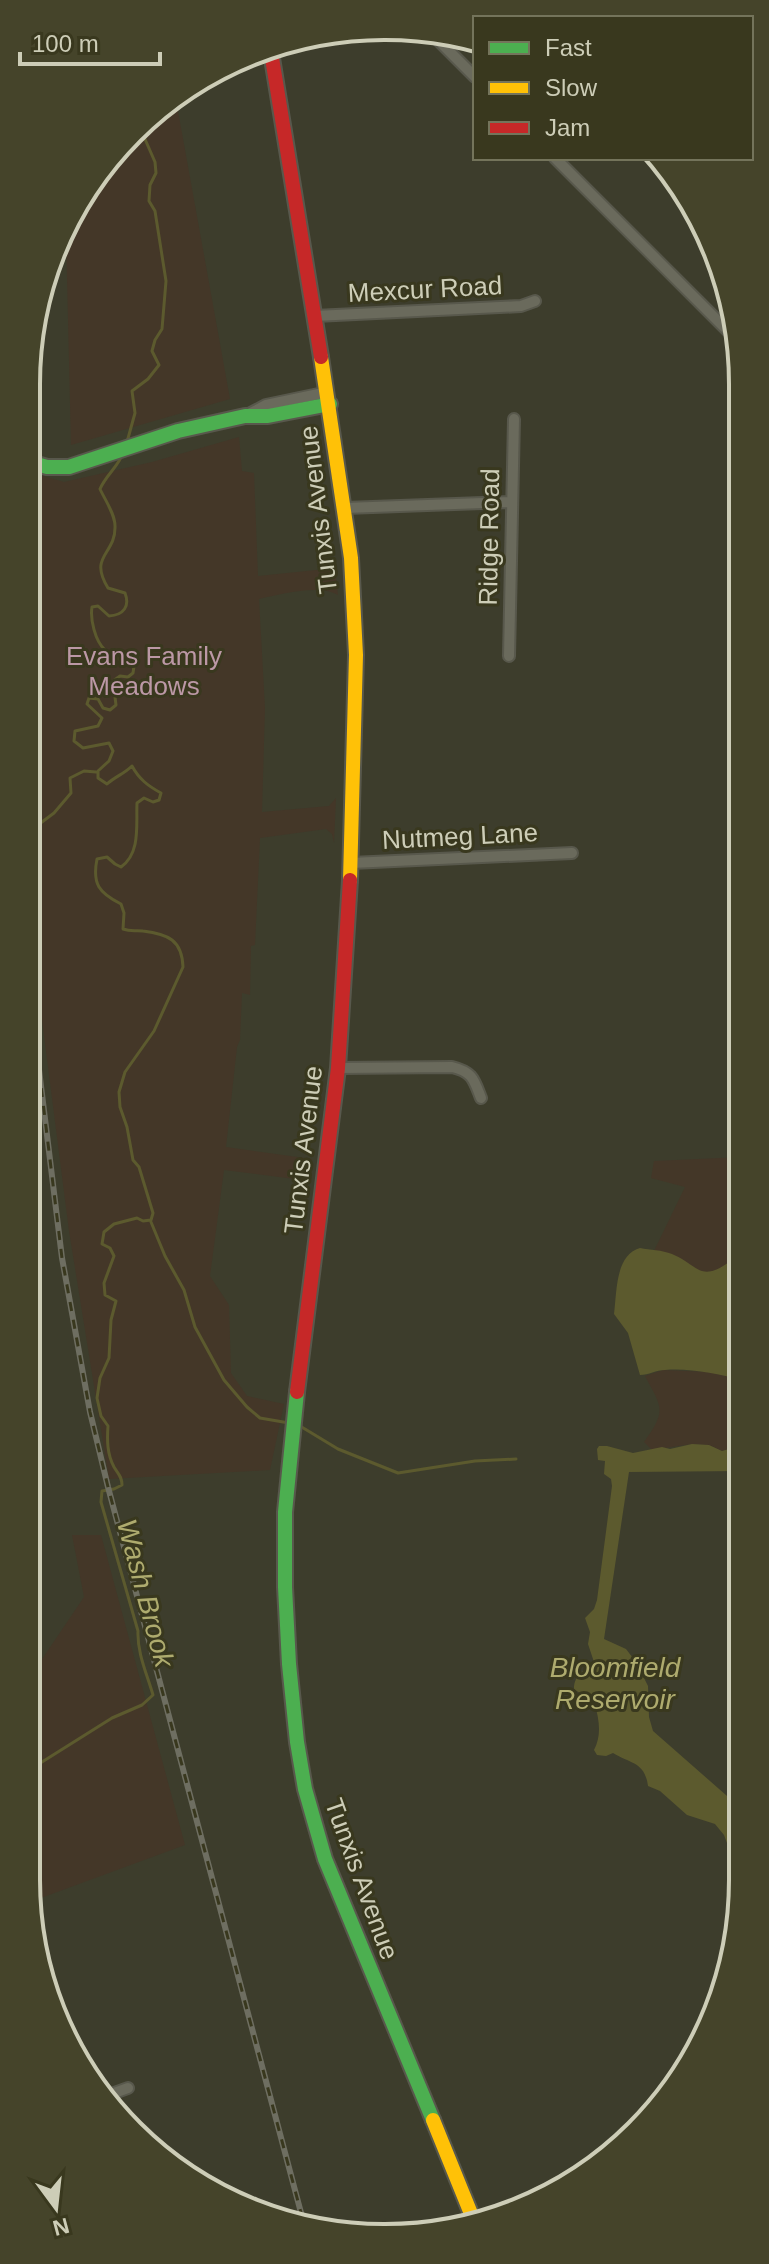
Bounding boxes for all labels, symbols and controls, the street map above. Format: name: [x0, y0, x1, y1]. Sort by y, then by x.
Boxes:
scale bar: [20, 16, 160, 66]
legend: [473, 16, 753, 160]
text: 100 m: [32, 30, 99, 57]
text: Fast: [545, 34, 592, 61]
text: Slow: [545, 74, 598, 101]
text: Jam: [545, 114, 590, 141]
street label: Mexcur Road: [347, 270, 503, 308]
street label: Tunxis Avenue: [293, 424, 343, 596]
street label: Ridge Road: [473, 468, 505, 606]
park label: Evans Family Meadows: [66, 641, 222, 701]
street label: Nutmeg Lane: [381, 817, 539, 855]
street label: Tunxis Avenue: [278, 1064, 328, 1236]
water label: Wash Brook: [111, 1516, 181, 1672]
water label: Bloomfield Reservoir: [550, 1652, 682, 1715]
street label: Tunxis Avenue: [319, 1794, 405, 1964]
north arrow: [16, 2168, 96, 2248]
text: N: [50, 2213, 72, 2241]

